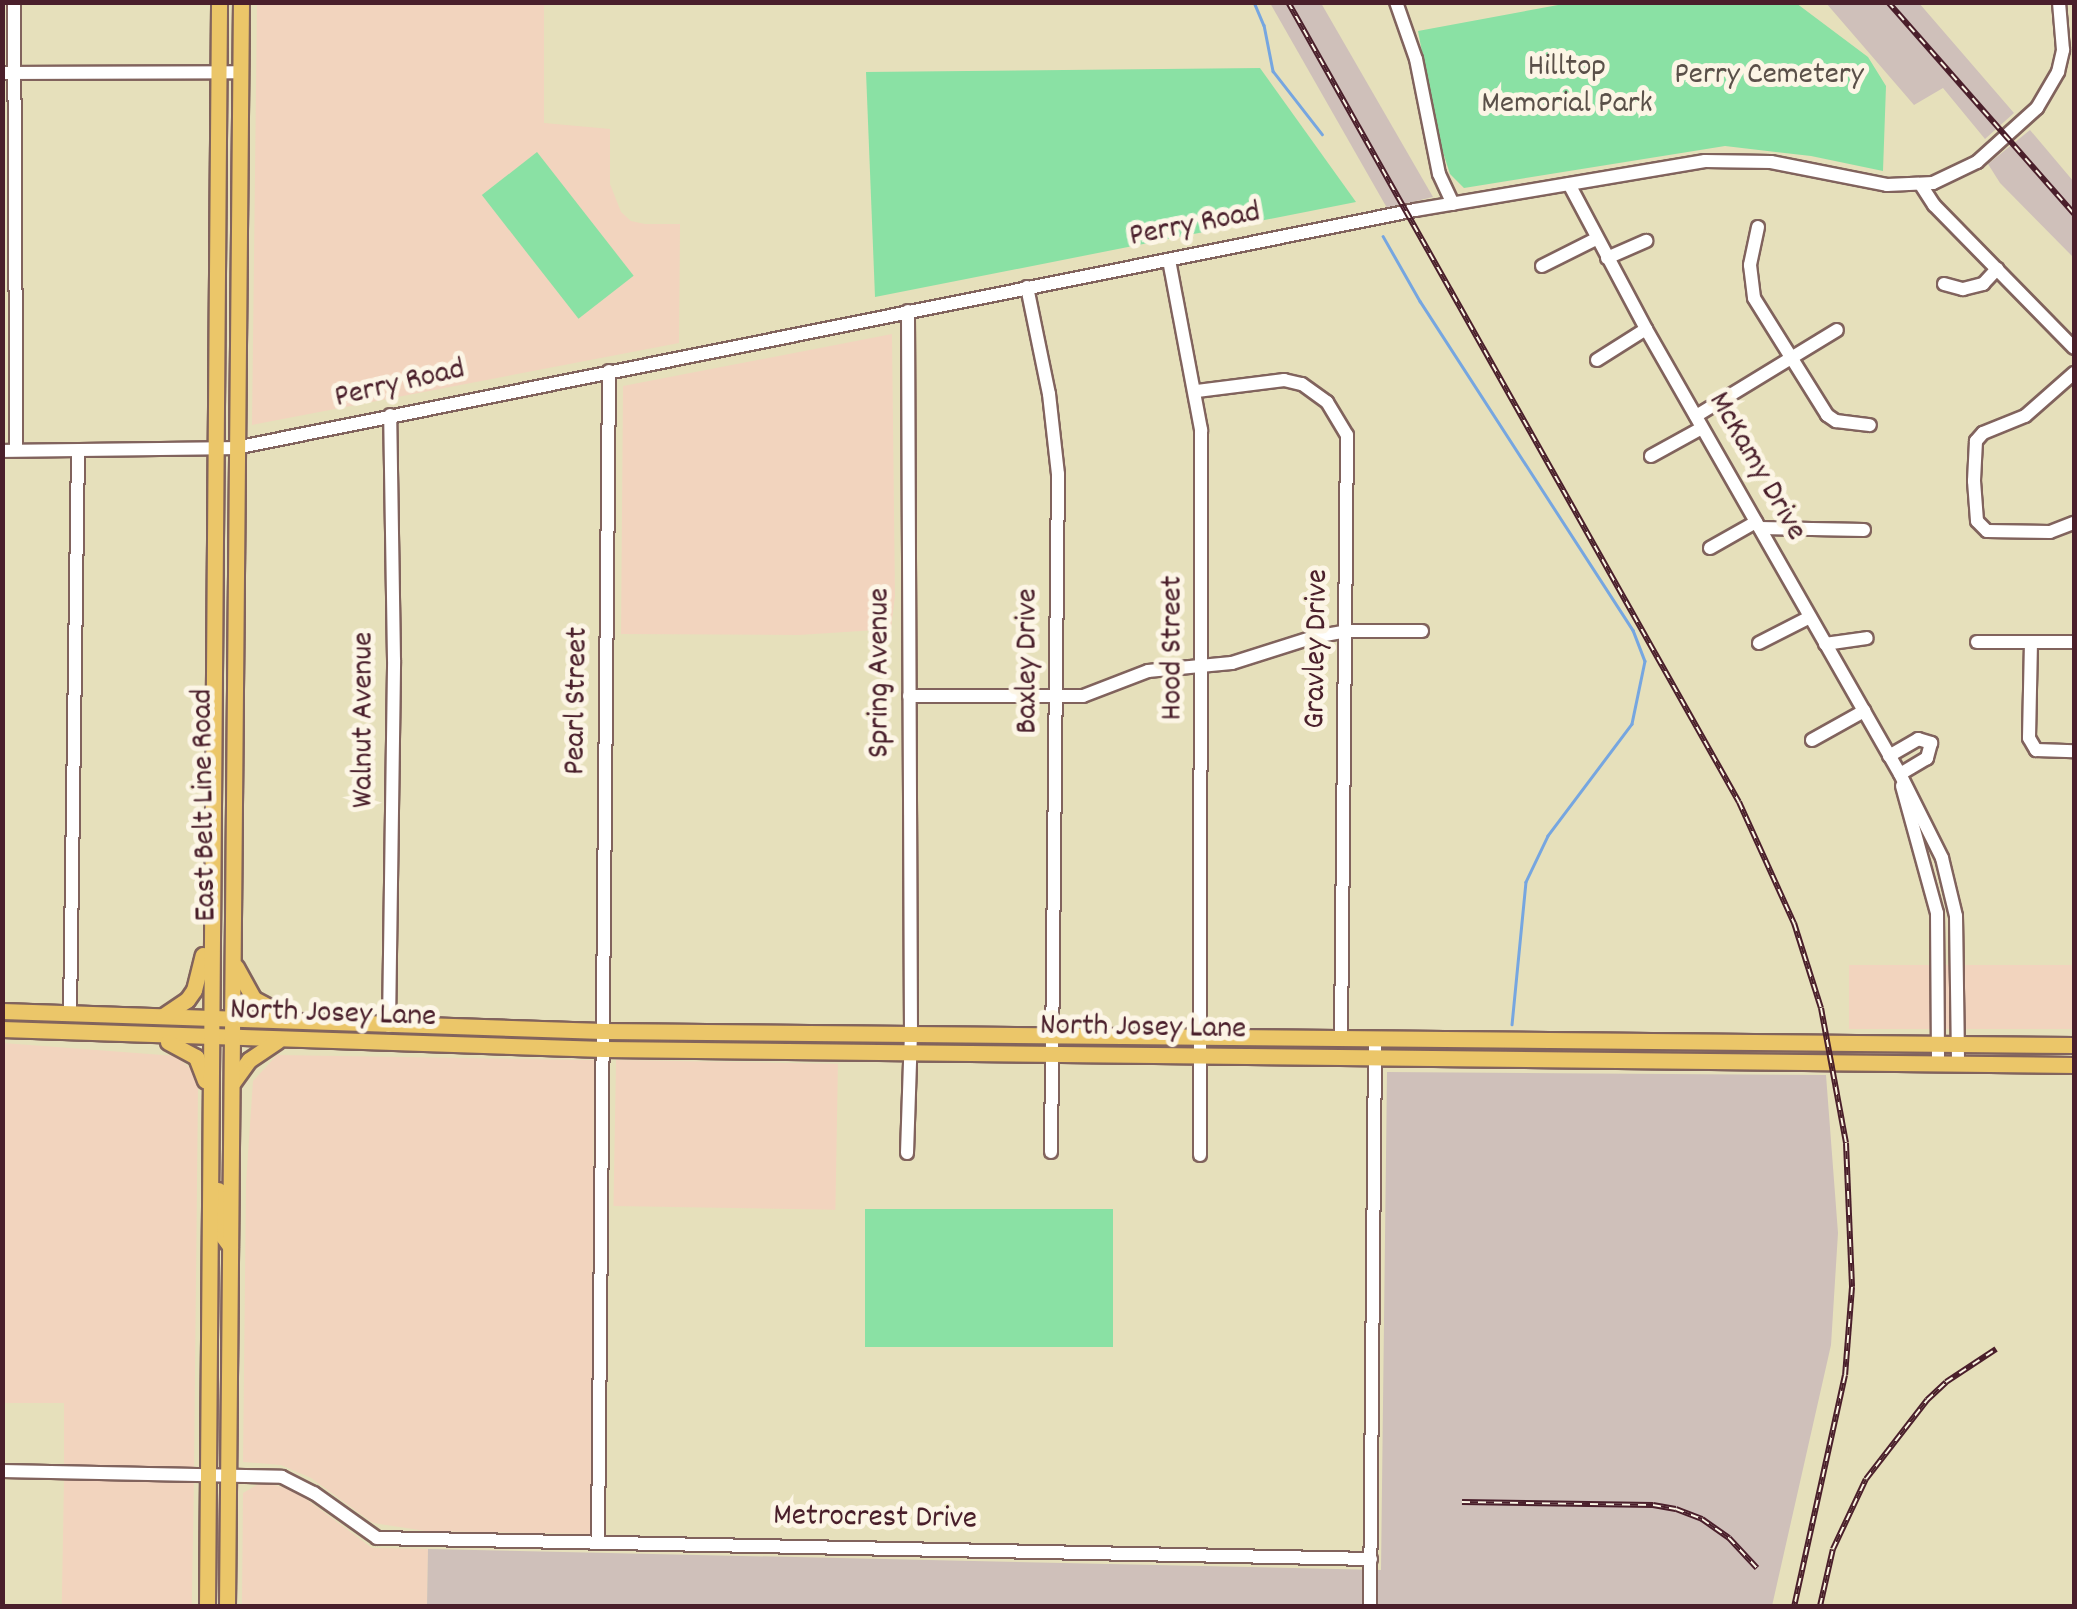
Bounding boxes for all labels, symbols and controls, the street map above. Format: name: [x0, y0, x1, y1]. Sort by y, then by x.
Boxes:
park label: Hilltop Memorial Park: [1481, 50, 1653, 125]
park label: Perry Cemetery: [1674, 57, 1864, 95]
street label: Perry Road: [1126, 195, 1264, 257]
street label: Perry Road: [331, 351, 469, 419]
street label: McKamy Drive: [1698, 386, 1814, 548]
street label: Gravley Drive: [1297, 569, 1339, 729]
street label: Hood Street: [1155, 576, 1193, 720]
street label: Spring Avenue: [862, 588, 900, 758]
street label: Baxley Drive: [1010, 588, 1048, 734]
street label: Pearl Street: [558, 627, 598, 775]
street label: Walnut Avenue: [346, 632, 384, 808]
street label: East Belt Line Road: [185, 688, 227, 922]
street label: North Josey Lane: [229, 992, 437, 1038]
street label: North Josey Lane: [1039, 1008, 1247, 1050]
street label: Metrocrest Drive: [773, 1498, 977, 1540]

